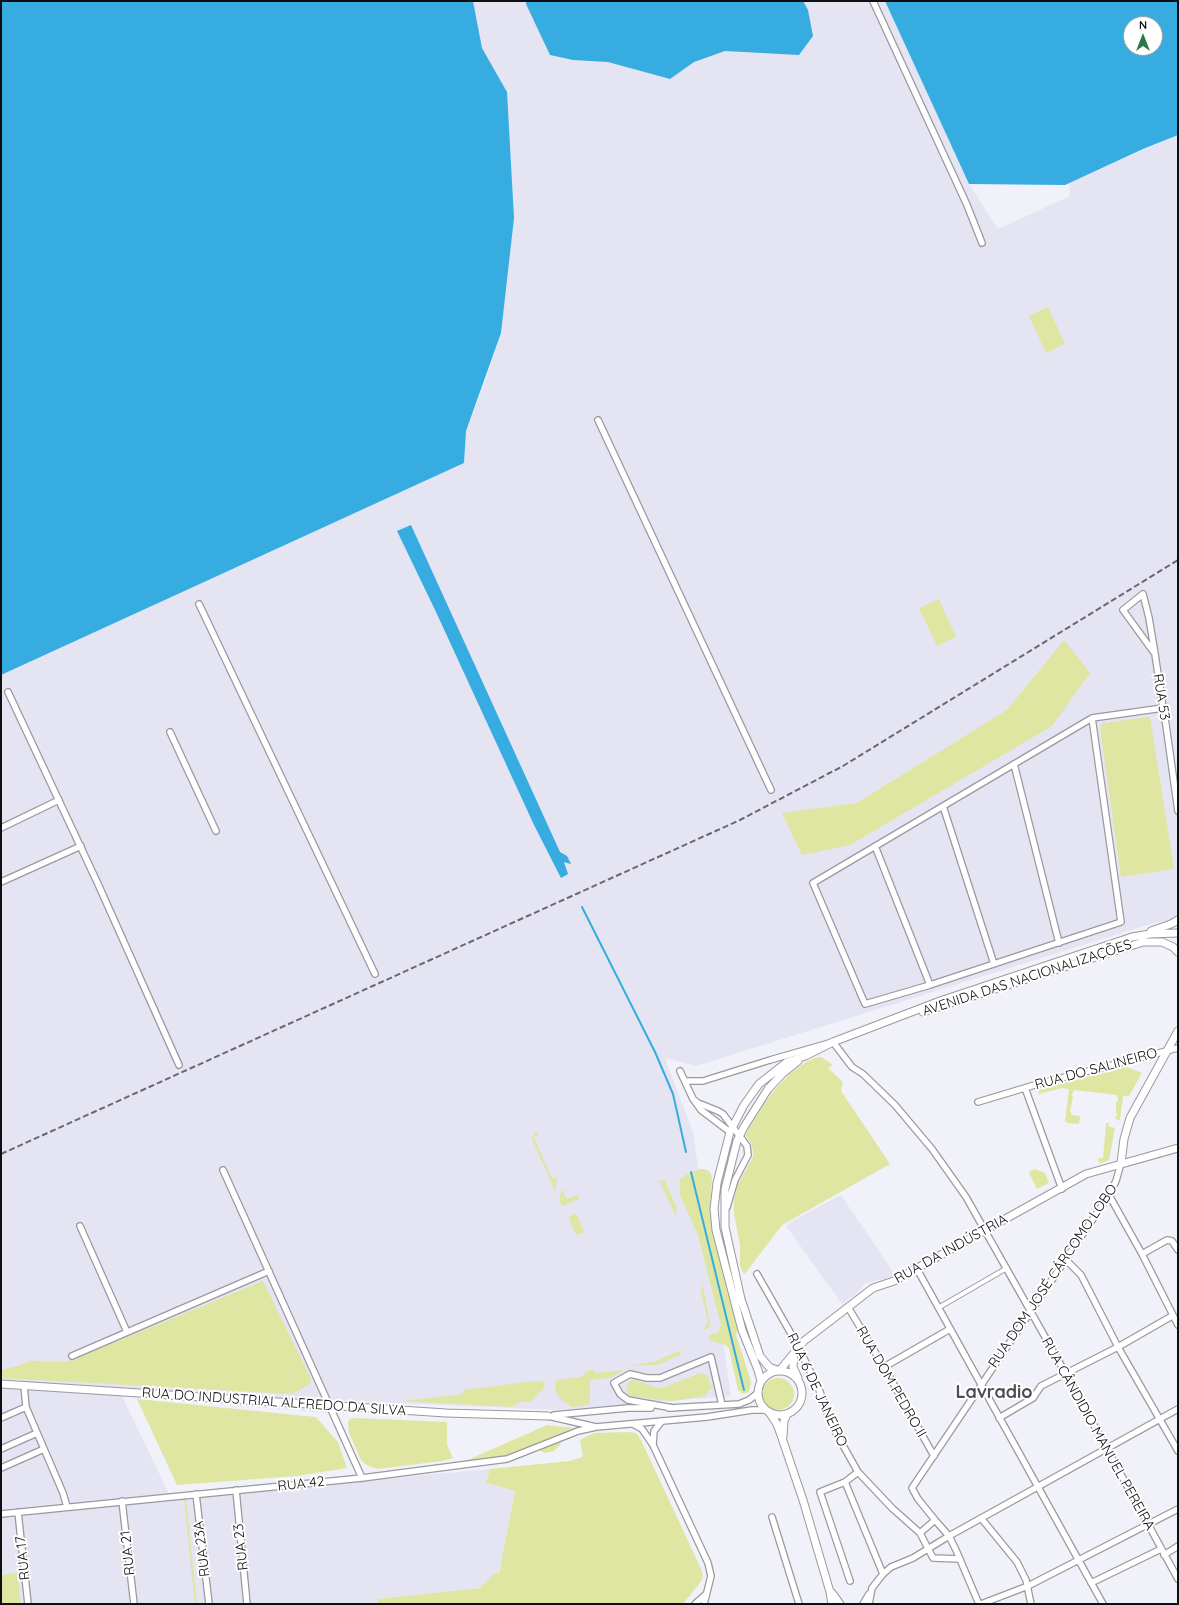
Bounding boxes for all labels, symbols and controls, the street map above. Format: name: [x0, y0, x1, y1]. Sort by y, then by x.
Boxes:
north arrow: [1123, 16, 1163, 56]
text: N: [1139, 18, 1147, 32]
street label: RUA 53: [1149, 672, 1173, 722]
street label: AVENIDA DAS NACIONALIZAÇÕES: [920, 936, 1134, 1020]
street label: RUA DO SALINEIRO: [1033, 1045, 1159, 1093]
street label: RUA DOM JOSÉ CÁRCOMO LOBO: [985, 1181, 1121, 1371]
street label: RUA DA INDÚSTRIA: [891, 1211, 1011, 1287]
street label: RUA DOM PEDRO II: [852, 1324, 930, 1440]
street label: RUA 6 DE JANEIRO: [783, 1330, 851, 1450]
street label: RUA CÂNDIDIO MANUEL PEREIRA: [1038, 1335, 1158, 1533]
district label: Lavradio: [955, 1382, 1033, 1404]
street label: RUA DO INDUSTRIAL ALFREDO DA SILVA: [141, 1384, 407, 1420]
street label: RUA 42: [277, 1473, 325, 1495]
street label: RUA 23A: [190, 1520, 214, 1578]
street label: RUA 23: [230, 1523, 252, 1571]
street label: RUA 21: [117, 1530, 139, 1576]
street label: RUA 17: [12, 1535, 34, 1581]

